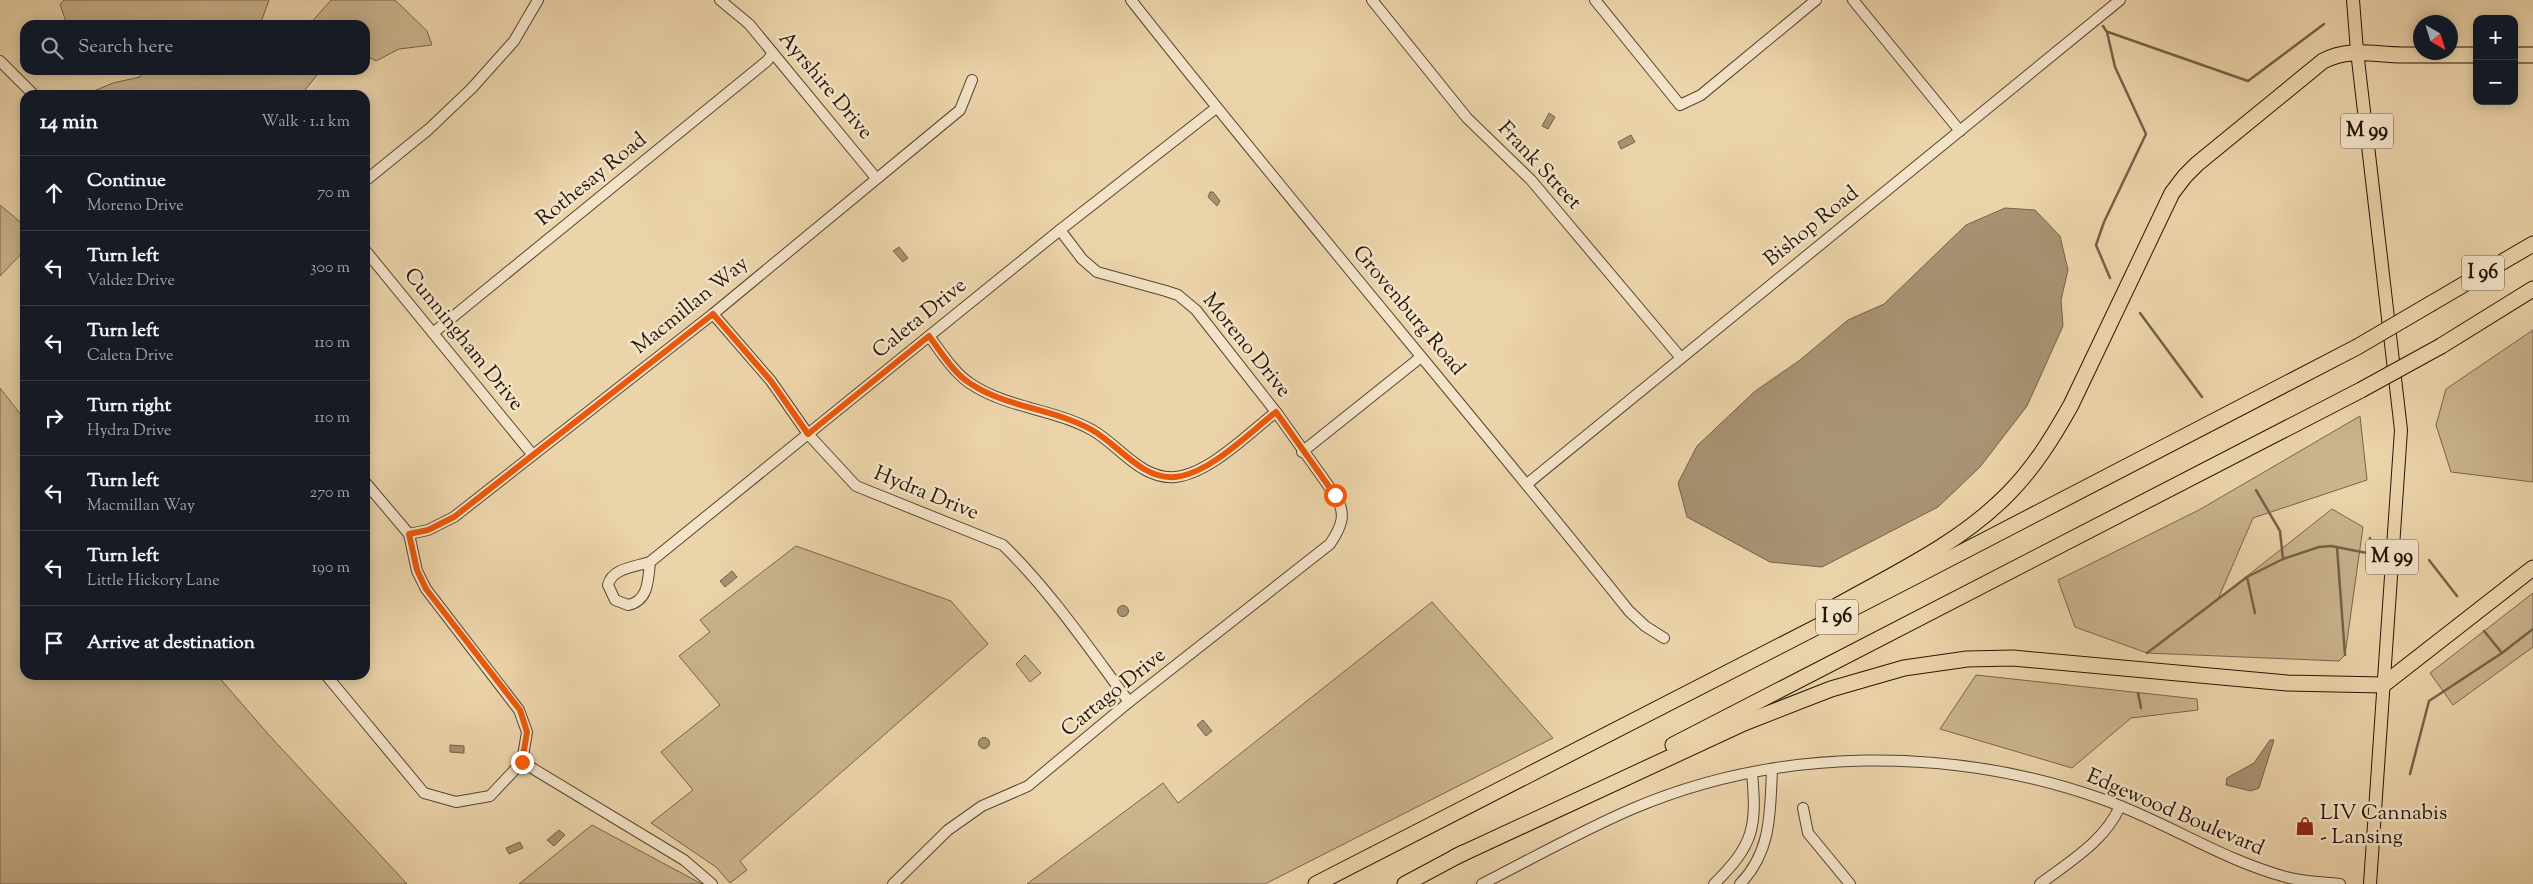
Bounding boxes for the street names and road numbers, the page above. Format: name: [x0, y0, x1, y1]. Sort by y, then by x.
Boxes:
street label: Ayrshire Drive: [771, 25, 879, 147]
road number: M 99: [2341, 114, 2393, 148]
street label: Frank Street: [1490, 115, 1588, 217]
street label: Rothesay Road: [530, 126, 654, 234]
street label: Bishop Road: [1758, 179, 1866, 275]
street label: Grovenburg Road: [1345, 239, 1472, 383]
street label: Macmillan Way: [626, 249, 756, 362]
road number: I 96: [2462, 256, 2504, 290]
street label: Cunningham Drive: [396, 262, 530, 418]
street label: Caleta Drive: [866, 272, 974, 366]
street label: Moreno Drive: [1194, 287, 1298, 405]
street label: Hydra Drive: [869, 459, 983, 529]
road number: M 99: [2366, 540, 2418, 574]
road number: I 96: [1816, 600, 1858, 634]
street label: Cartago Drive: [1055, 641, 1173, 745]
street label: Edgewood Boulevard: [2082, 762, 2269, 864]

